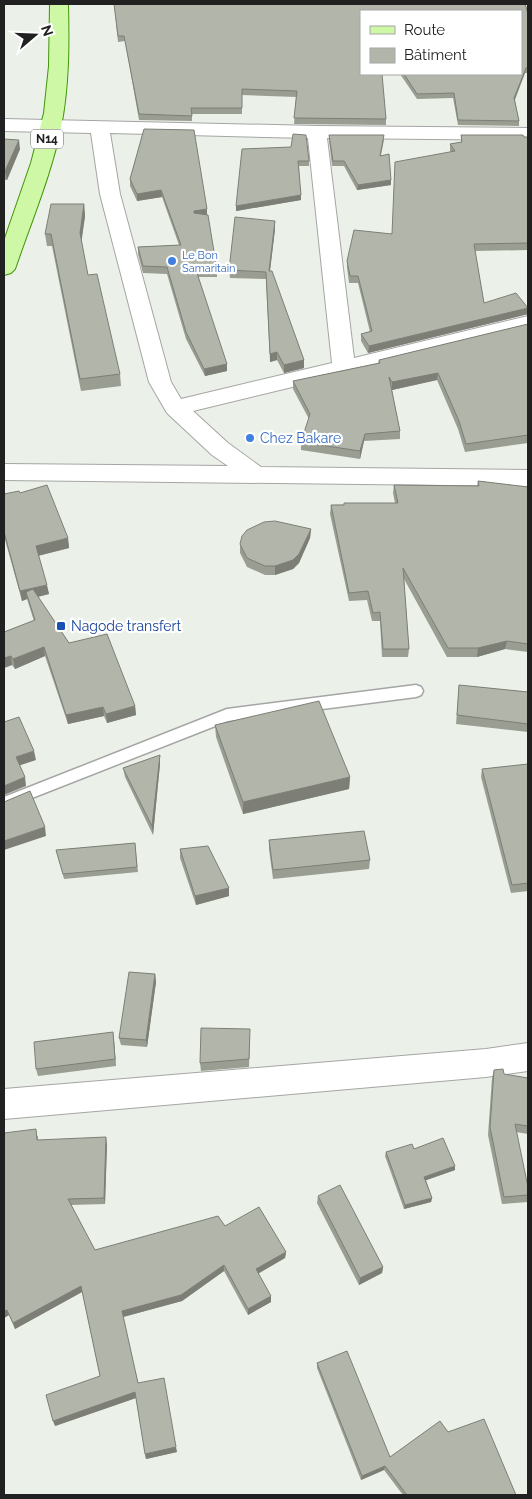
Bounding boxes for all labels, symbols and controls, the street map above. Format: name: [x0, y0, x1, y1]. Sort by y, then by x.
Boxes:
north arrow: [10, 10, 60, 60]
legend: [360, 10, 522, 75]
text: Route: [404, 21, 445, 39]
text: N: [38, 23, 57, 38]
text: Bâtiment: [404, 46, 467, 64]
road number: N14: [31, 130, 63, 148]
place label: Le Bon Samaritain: [182, 249, 236, 275]
marker: Le Bon Samaritain: [166, 255, 178, 267]
place label: Chez Bakare: [260, 430, 341, 446]
marker: Chez Bakare: [244, 432, 256, 444]
place label: Nagode transfert: [71, 618, 182, 634]
marker: Nagode transfert: [55, 620, 67, 632]

